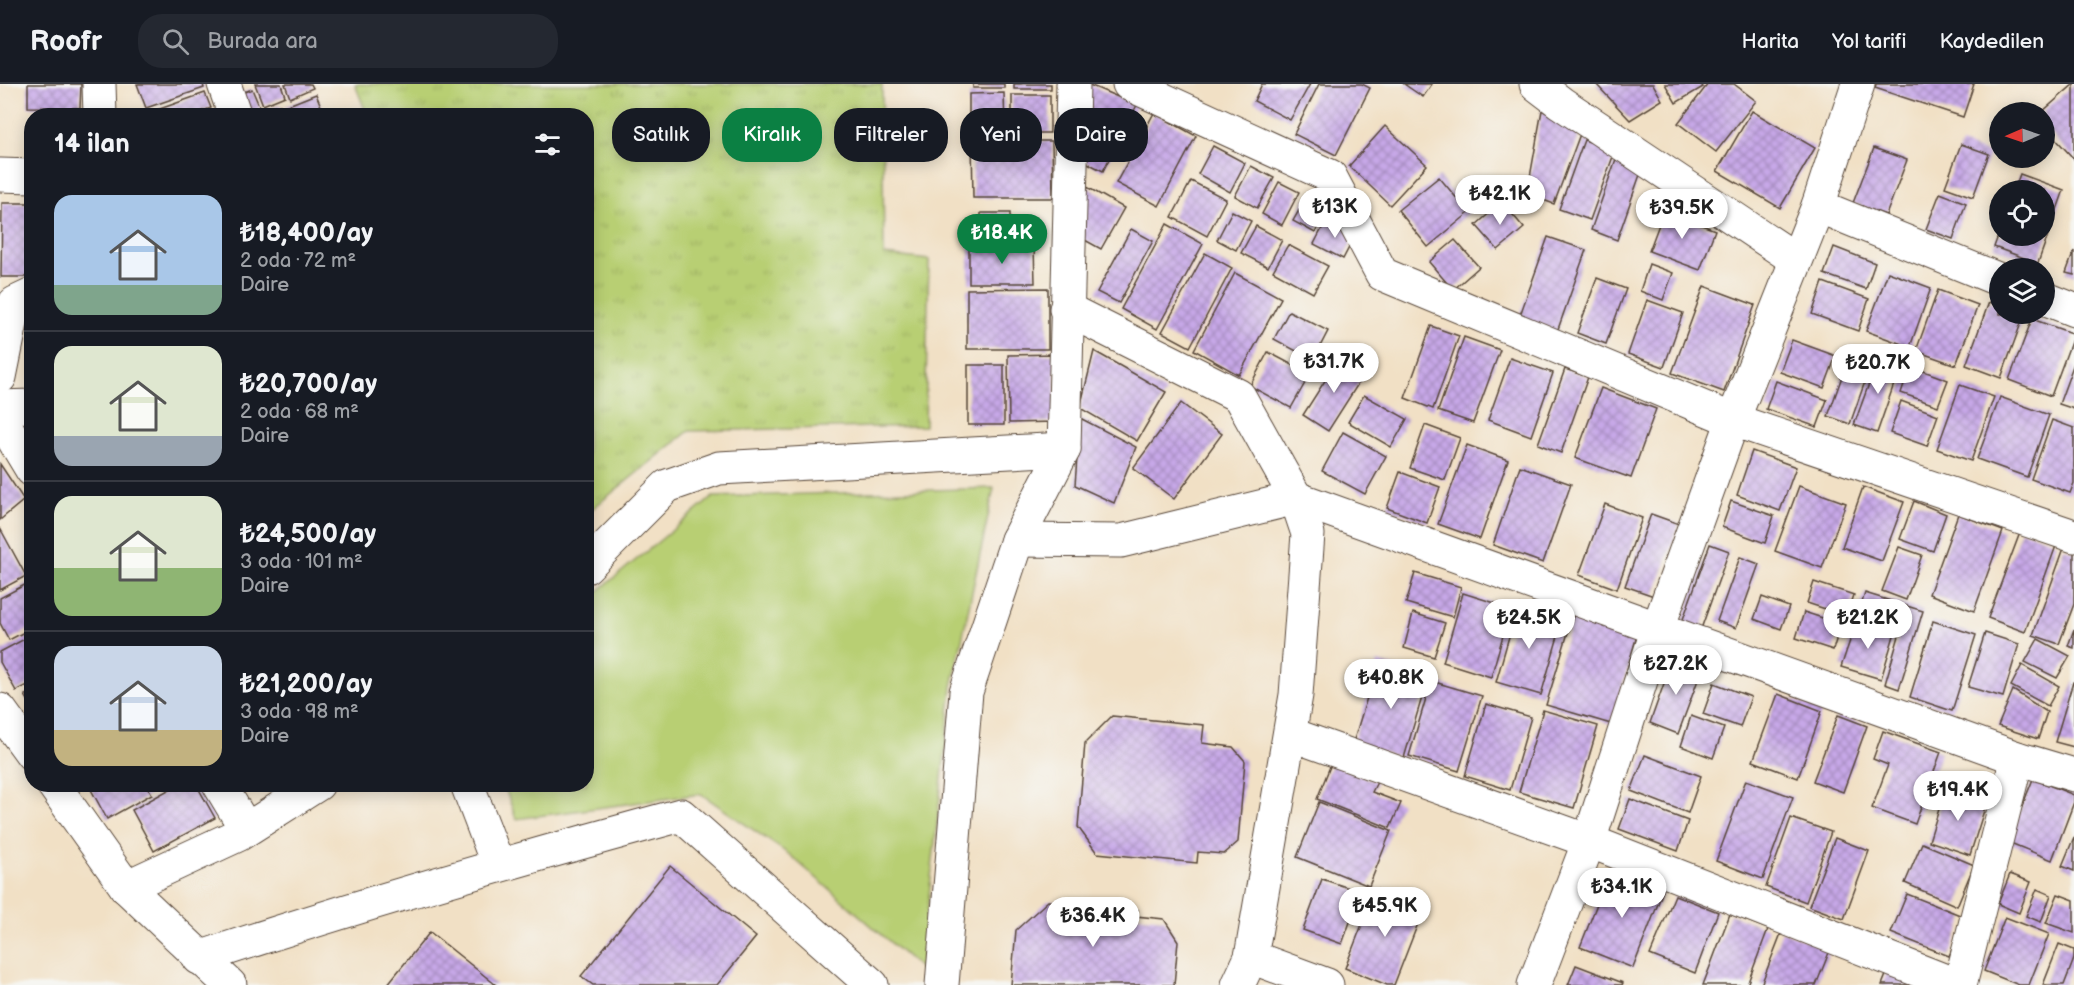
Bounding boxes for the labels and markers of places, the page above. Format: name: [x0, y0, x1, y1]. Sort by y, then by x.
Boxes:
pin: ₺42.1K: [1451, 175, 1549, 226]
pin: ₺13K: [1299, 188, 1371, 239]
pin: ₺39.5K: [1633, 189, 1731, 240]
pin: ₺18.4K: [953, 214, 1051, 265]
pin: ₺31.7K: [1285, 343, 1383, 394]
pin: ₺20.7K: [1829, 344, 1927, 395]
pin: ₺24.5K: [1480, 599, 1578, 650]
pin: ₺21.2K: [1819, 599, 1917, 650]
pin: ₺27.2K: [1627, 645, 1725, 696]
pin: ₺40.8K: [1342, 659, 1440, 710]
pin: ₺19.4K: [1909, 771, 2007, 822]
pin: ₺34.1K: [1573, 868, 1671, 919]
pin: ₺45.9K: [1336, 887, 1434, 938]
pin: ₺36.4K: [1044, 897, 1142, 948]

